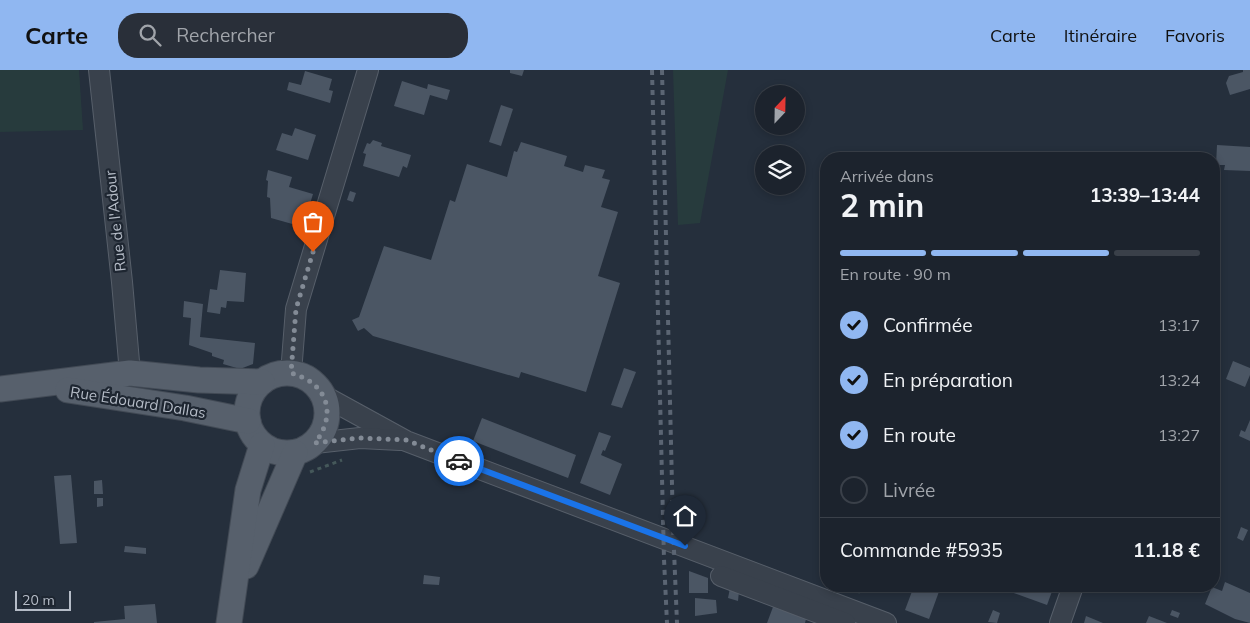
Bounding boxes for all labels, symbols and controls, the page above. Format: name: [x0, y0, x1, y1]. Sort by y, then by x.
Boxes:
search box: [118, 13, 468, 58]
text: Carte: [25, 20, 88, 50]
icon: search: [136, 21, 164, 49]
text: Rechercher: [176, 23, 275, 47]
text: Carte: [990, 24, 1036, 47]
text: Itinéraire: [1064, 24, 1137, 47]
text: Favoris: [1165, 24, 1225, 47]
north arrow: [755, 85, 805, 135]
map controls: [755, 85, 805, 195]
button: layers: [755, 145, 805, 195]
text: Arrivée dans: [840, 166, 934, 186]
street label: Rue de l'Adour: [100, 169, 130, 273]
text: 13:39–13:44: [1090, 183, 1200, 207]
text: 2 min: [840, 185, 924, 225]
pin: [292, 201, 334, 252]
icon: bag: [299, 208, 327, 236]
text: En route · 90 m: [840, 264, 951, 284]
icon: check: [840, 311, 868, 339]
text: Confirmée: [883, 313, 972, 337]
text: 13:17: [1158, 315, 1200, 335]
icon: check: [840, 366, 868, 394]
text: En préparation: [883, 368, 1013, 392]
text: 13:24: [1158, 370, 1200, 390]
street label: Rue Édouard Dallas: [69, 382, 207, 422]
icon: check: [840, 421, 868, 449]
text: En route: [883, 423, 956, 447]
text: 13:27: [1158, 425, 1200, 445]
courier: [434, 436, 484, 486]
icon: car: [445, 447, 473, 475]
text: Livrée: [883, 478, 935, 502]
pin: [664, 495, 706, 546]
icon: home: [671, 502, 699, 530]
text: Commande #5935: [840, 538, 1003, 562]
text: 11.18 €: [1133, 538, 1200, 562]
scale bar: [15, 588, 71, 611]
text: 20 m: [22, 591, 55, 609]

